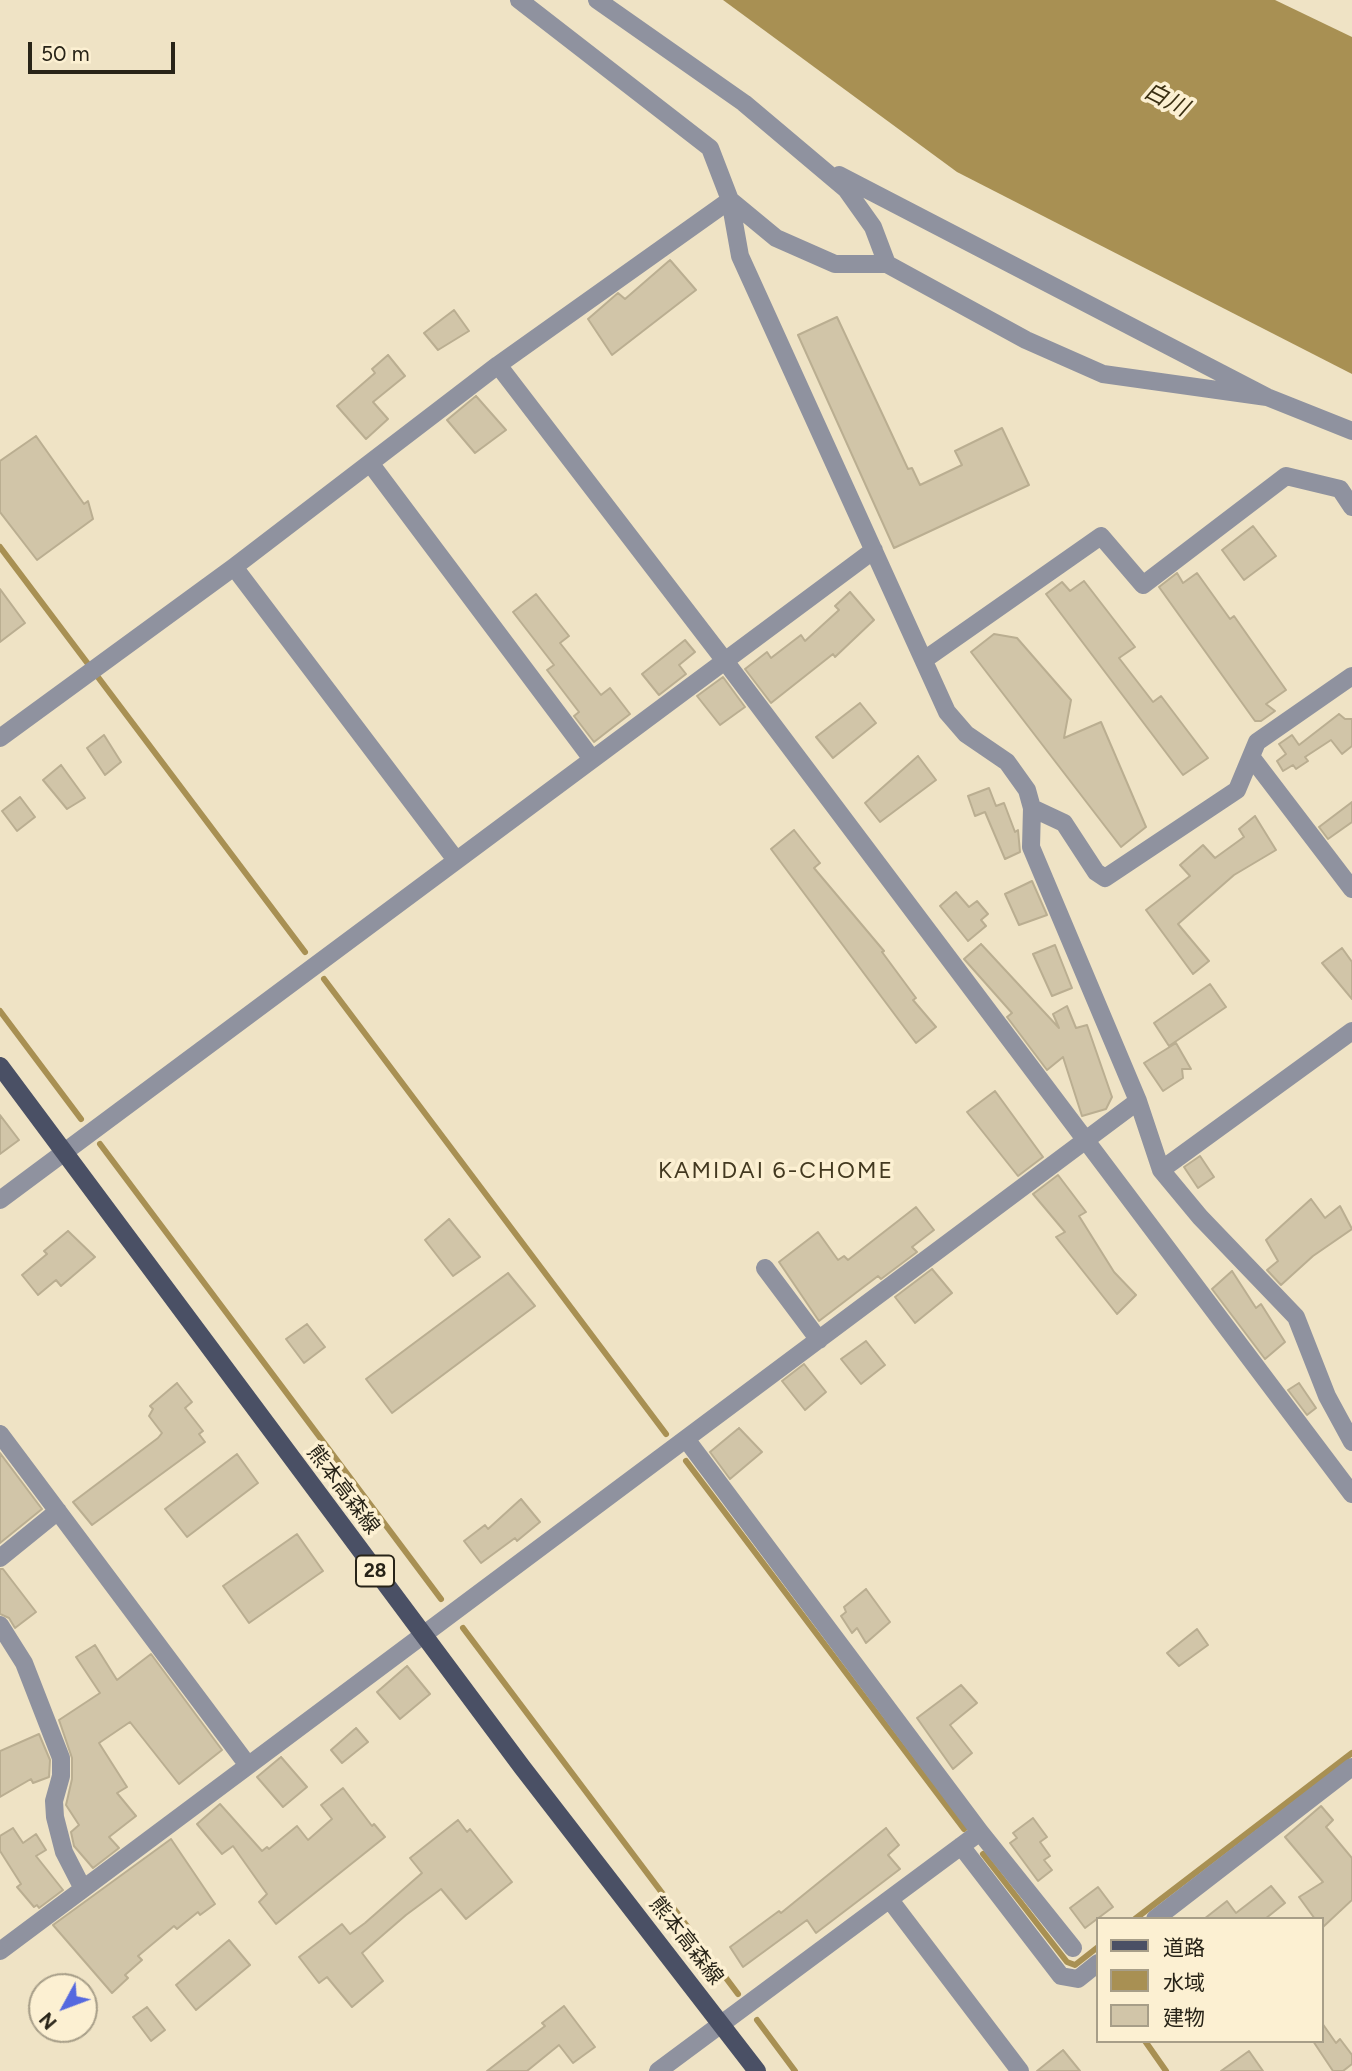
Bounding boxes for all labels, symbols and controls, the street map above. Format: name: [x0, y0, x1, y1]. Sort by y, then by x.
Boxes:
scale bar: [32, 28, 178, 72]
text: 50 m: [41, 41, 90, 66]
water label: 白川: [1139, 77, 1193, 123]
district label: KAMIDAI 6-CHOME: [660, 1157, 892, 1185]
street label: 熊本高森線: [301, 1440, 385, 1540]
road number: 28: [356, 1555, 394, 1586]
street label: 熊本高森線: [644, 1892, 728, 1990]
legend: [1096, 1917, 1324, 2043]
text: 道路: [1163, 1935, 1205, 1960]
text: 水域: [1163, 1970, 1205, 1995]
north arrow: [28, 1973, 98, 2043]
text: 建物: [1163, 2005, 1205, 2030]
text: N: [35, 2008, 62, 2034]

